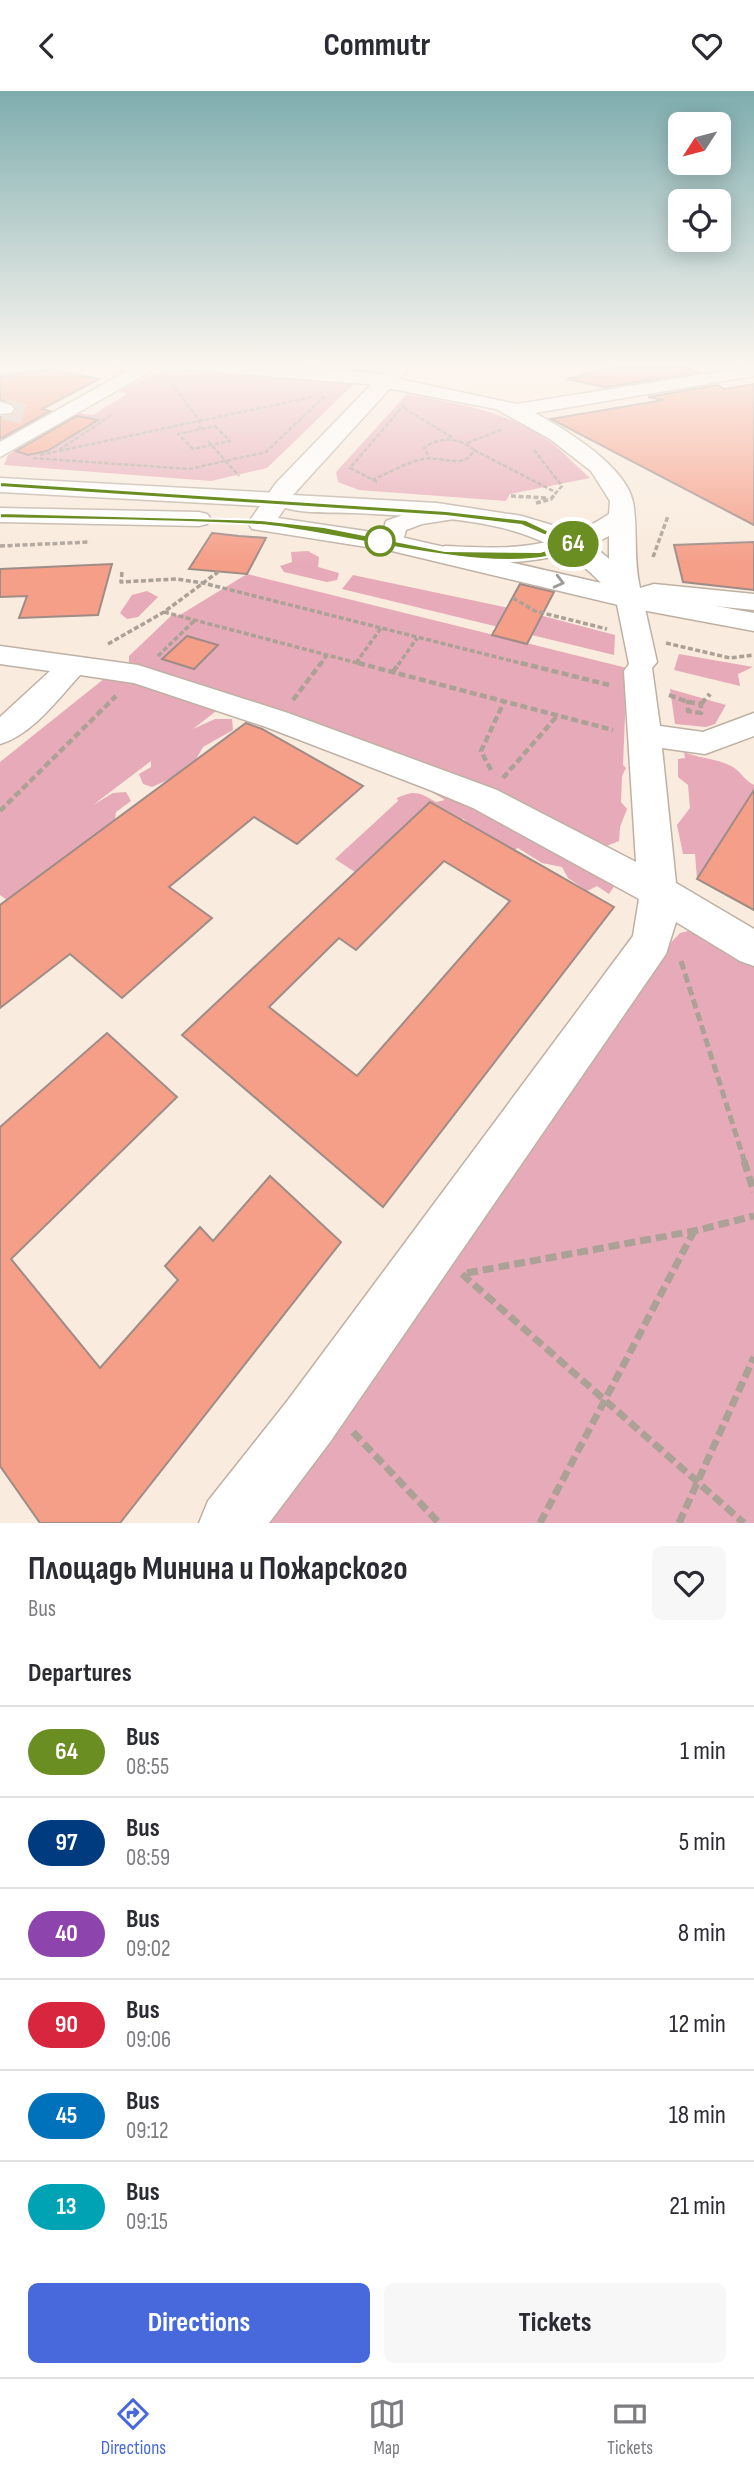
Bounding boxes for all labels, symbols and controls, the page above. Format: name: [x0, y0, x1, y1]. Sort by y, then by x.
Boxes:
text: Commutr: [324, 26, 431, 65]
icon: back: [28, 27, 66, 65]
icon: heart: [688, 27, 726, 65]
north arrow: [668, 112, 732, 175]
map controls: [668, 112, 731, 252]
button: locate: [668, 189, 731, 252]
line badge: 64: [542, 521, 604, 567]
unlabelled marker: [365, 526, 395, 556]
text: 64: [562, 529, 584, 558]
one-way arrow: [553, 574, 565, 588]
button: heart: [652, 1546, 726, 1620]
text: Площадь Минина и Пожарского: [28, 1549, 408, 1589]
text: Bus: [28, 1595, 56, 1623]
text: Departures: [28, 1658, 132, 1689]
text: Bus: [126, 1722, 160, 1753]
text: 1 min: [680, 1736, 726, 1767]
text: 64: [55, 1737, 78, 1766]
text: 08:55: [126, 1753, 169, 1781]
text: Bus: [126, 1813, 160, 1844]
text: 5 min: [679, 1827, 726, 1858]
text: 97: [56, 1828, 77, 1857]
text: 08:59: [126, 1844, 170, 1872]
text: Bus: [126, 1904, 160, 1935]
text: 8 min: [678, 1918, 726, 1949]
text: 40: [55, 1919, 78, 1948]
text: 09:02: [126, 1935, 171, 1963]
text: Bus: [126, 1995, 160, 2026]
text: 12 min: [669, 2009, 726, 2040]
text: 90: [55, 2010, 78, 2039]
text: 09:06: [126, 2026, 171, 2054]
text: Bus: [126, 2086, 160, 2117]
text: 18 min: [669, 2100, 726, 2131]
text: 45: [56, 2101, 77, 2130]
text: 09:12: [126, 2117, 169, 2145]
text: Bus: [126, 2177, 160, 2208]
text: 21 min: [669, 2191, 726, 2222]
text: 13: [56, 2192, 77, 2221]
text: 09:15: [126, 2208, 168, 2236]
button: Directions: [28, 2283, 370, 2363]
button: Tickets: [384, 2283, 726, 2363]
tab: Directions: [101, 2395, 166, 2460]
tab: Map: [368, 2395, 406, 2460]
tab: Tickets: [607, 2395, 653, 2460]

